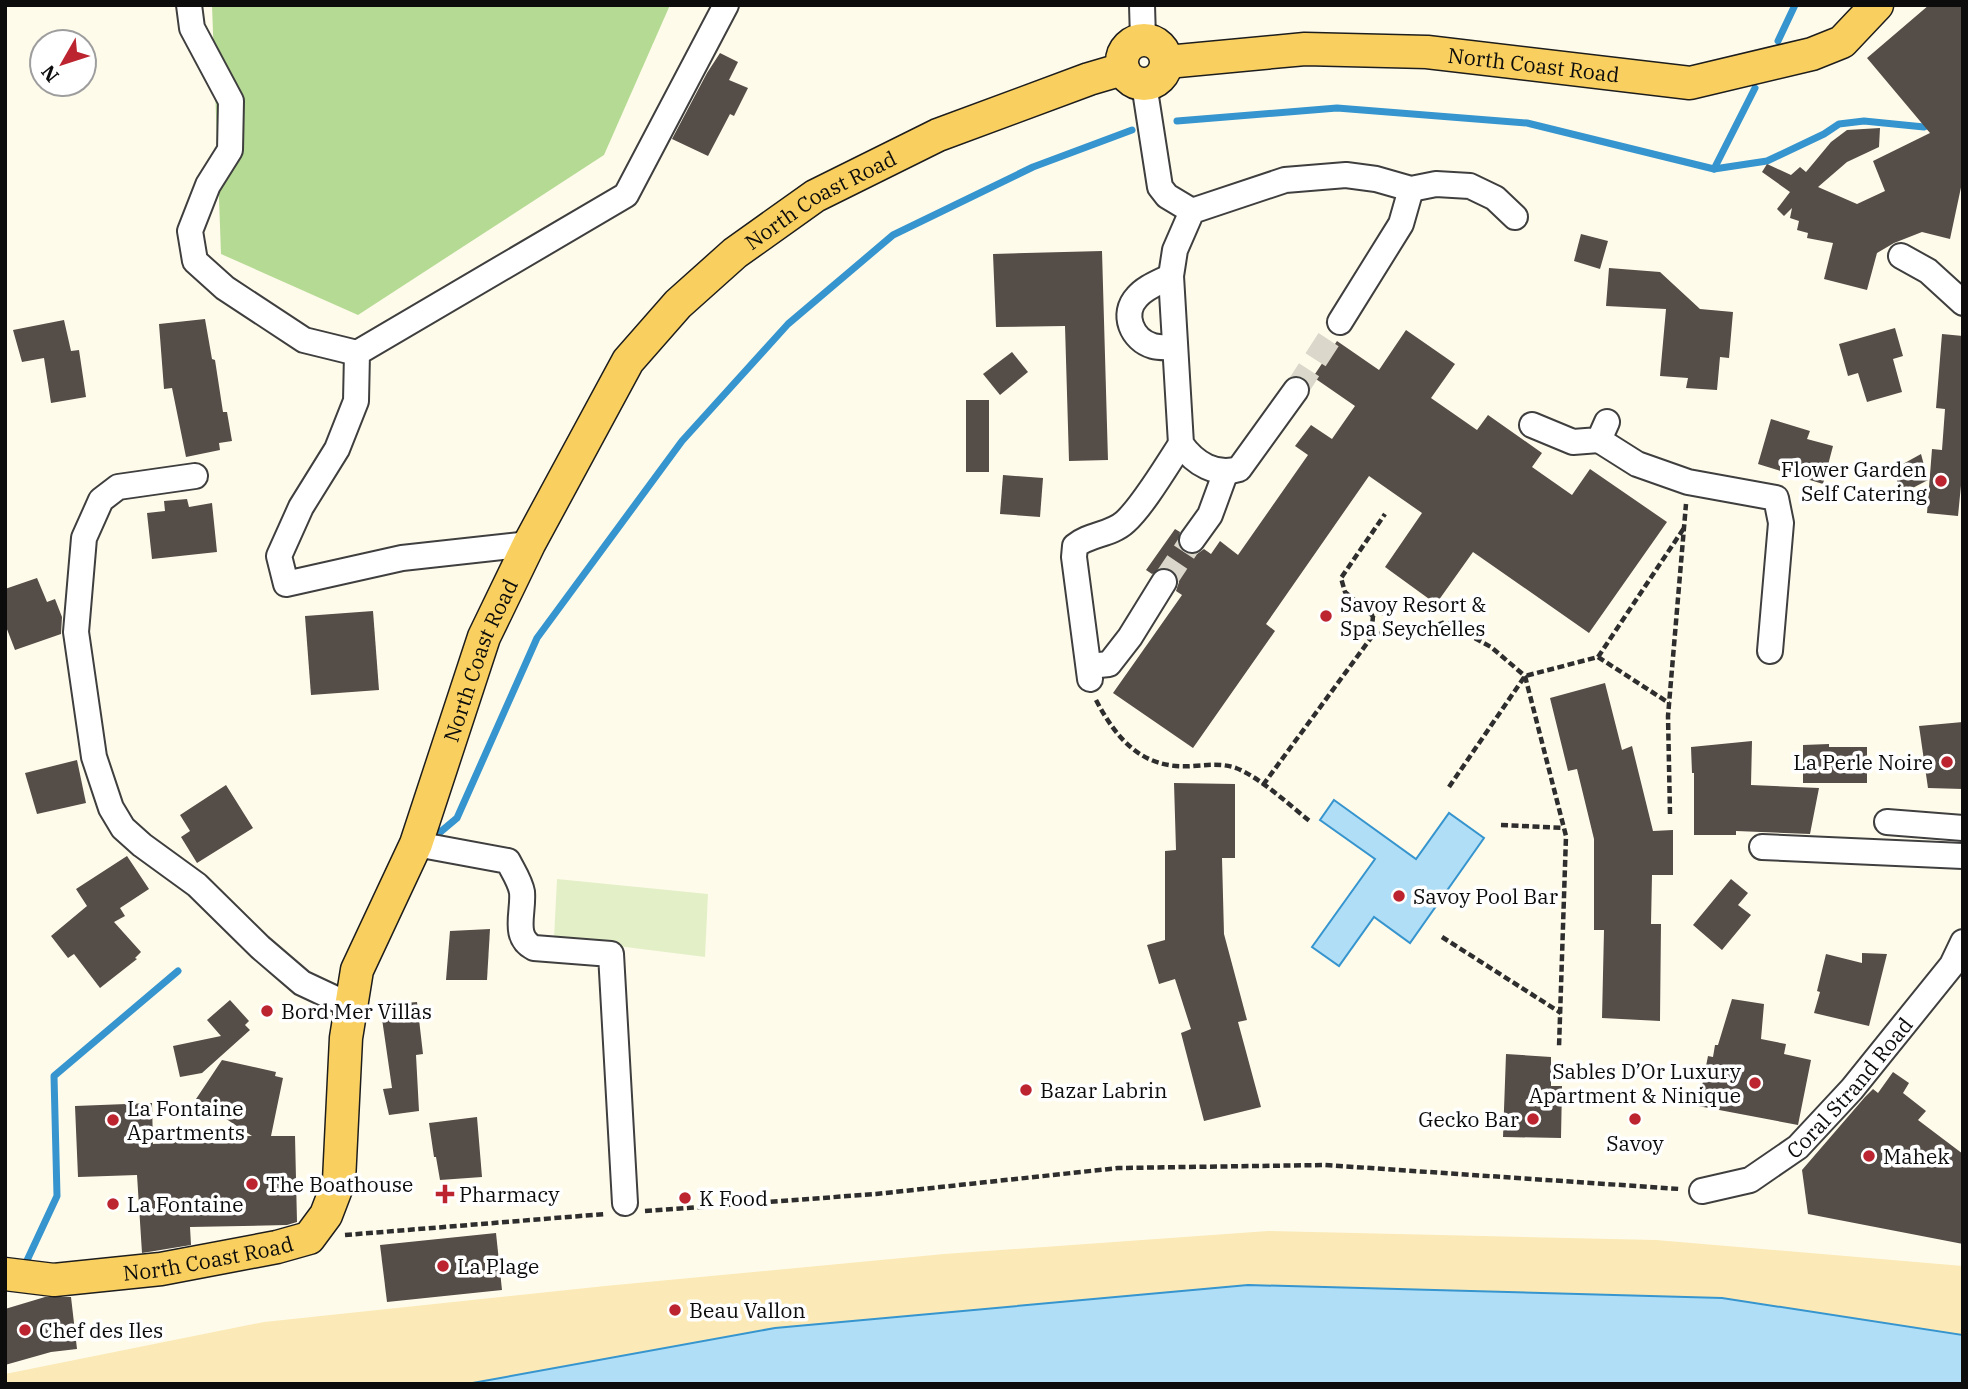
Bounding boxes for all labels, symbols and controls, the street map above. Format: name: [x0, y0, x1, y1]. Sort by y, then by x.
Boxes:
north arrow: [28, 28, 98, 98]
street label: North Coast Road: [1446, 41, 1621, 89]
text: N: [36, 60, 64, 87]
street label: North Coast Road: [739, 144, 901, 256]
place label: Flower Garden Self Catering: [1781, 455, 1928, 507]
marker: Flower Garden Self Catering: [1933, 473, 1949, 489]
street label: North Coast Road: [437, 574, 524, 745]
place label: Savoy Resort & Spa Seychelles: [1340, 590, 1486, 642]
marker: Savoy Resort & Spa Seychelles: [1318, 608, 1334, 624]
place label: La Perle Noire: [1793, 748, 1933, 776]
marker: La Perle Noire: [1939, 754, 1955, 770]
place label: Savoy Pool Bar: [1413, 882, 1559, 910]
marker: Savoy Pool Bar: [1391, 888, 1407, 904]
place label: Bord Mer Villas: [281, 997, 432, 1025]
marker: Bord Mer Villas: [259, 1003, 275, 1019]
street label: Coral Strand Road: [1781, 1011, 1919, 1165]
place label: Sables D’Or Luxury Apartment & Ninique: [1529, 1057, 1742, 1109]
marker: Sables D’Or Luxury Apartment & Ninique: [1747, 1075, 1763, 1091]
place label: Bazar Labrin: [1040, 1076, 1167, 1104]
marker: Bazar Labrin: [1018, 1082, 1034, 1098]
place label: La Fontaine Apartments: [127, 1094, 245, 1146]
place label: Gecko Bar: [1418, 1105, 1520, 1133]
marker: Gecko Bar: [1525, 1111, 1541, 1127]
marker: Savoy: [1627, 1111, 1643, 1127]
marker: La Fontaine Apartments: [105, 1112, 121, 1128]
place label: Savoy: [1606, 1129, 1665, 1157]
place label: Mahek: [1883, 1142, 1950, 1170]
marker: Mahek: [1861, 1148, 1877, 1164]
place label: The Boathouse: [266, 1170, 413, 1198]
marker: The Boathouse: [244, 1176, 260, 1192]
place label: Pharmacy: [459, 1180, 560, 1208]
place label: K Food: [699, 1184, 768, 1212]
marker: Pharmacy: [437, 1186, 453, 1202]
place label: La Fontaine: [127, 1190, 244, 1218]
marker: K Food: [677, 1190, 693, 1206]
marker: La Fontaine: [105, 1196, 121, 1212]
street label: North Coast Road: [122, 1229, 297, 1287]
place label: La Plage: [457, 1252, 539, 1280]
marker: La Plage: [435, 1258, 451, 1274]
place label: Beau Vallon: [689, 1296, 806, 1324]
marker: Beau Vallon: [667, 1302, 683, 1318]
place label: Chef des Iles: [39, 1316, 163, 1344]
marker: Chef des Iles: [17, 1322, 33, 1338]

